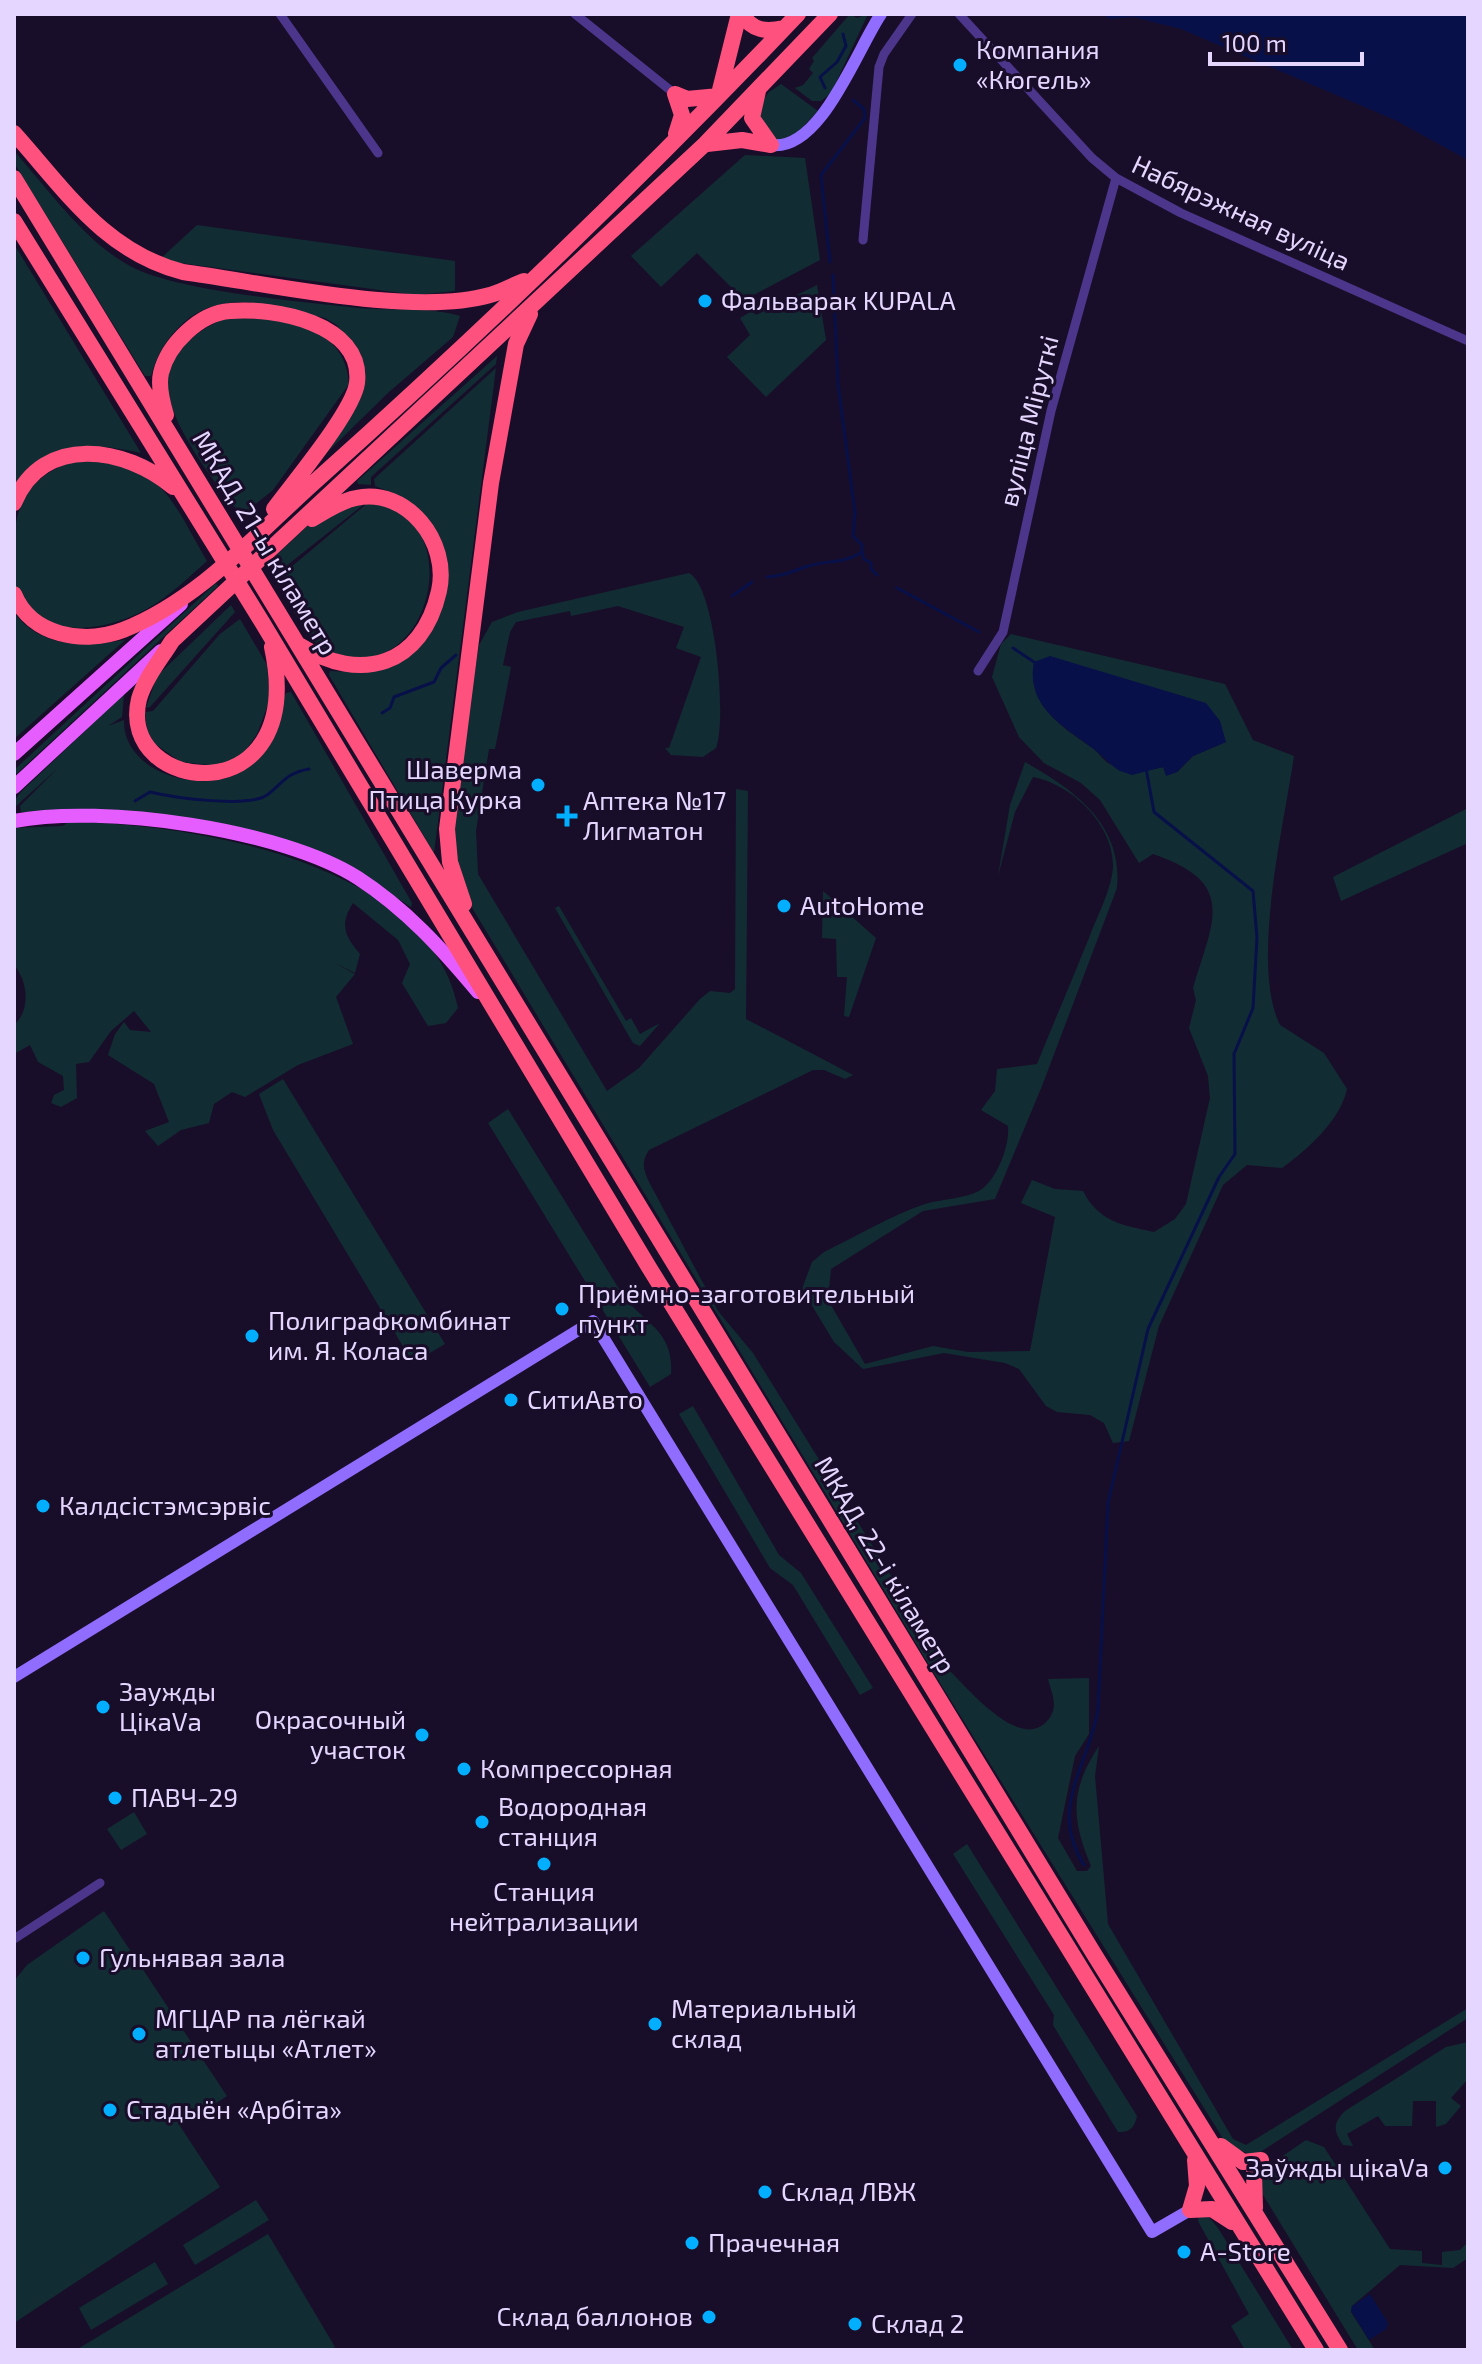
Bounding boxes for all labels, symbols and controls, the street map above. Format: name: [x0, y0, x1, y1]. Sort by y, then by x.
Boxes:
scale bar: [1210, 16, 1362, 66]
text: 100 m: [1222, 28, 1287, 57]
place label: Компания «Кюгель»: [976, 33, 1100, 94]
marker: Компания «Кюгель»: [951, 56, 969, 74]
street label: Набярэжная вуліца: [1127, 148, 1356, 277]
place label: Фальварак KUPALA: [721, 284, 956, 315]
marker: Фальварак KUPALA: [696, 292, 714, 310]
street label: вуліца Міруткі: [991, 332, 1065, 510]
street label: МКАД, 21-ы кіламетр: [187, 425, 345, 660]
place label: Шаверма Птица Курка: [368, 753, 522, 815]
marker: Шаверма Птица Курка: [529, 776, 547, 794]
place label: Аптека №17 Лигматон: [583, 784, 726, 845]
marker: Аптека №17 Лигматон: [558, 807, 576, 825]
place label: AutoHome: [800, 889, 925, 920]
marker: AutoHome: [775, 897, 793, 915]
place label: Приёмно-заготовительный пункт: [578, 1277, 915, 1339]
marker: Приёмно-заготовительный пункт: [553, 1300, 571, 1318]
place label: Полиграфкомбинат им. Я. Коласа: [268, 1304, 511, 1365]
marker: Полиграфкомбинат им. Я. Коласа: [243, 1327, 261, 1345]
place label: СитиАвто: [527, 1383, 643, 1414]
marker: СитиАвто: [502, 1391, 520, 1409]
street label: МКАД, 22-і кіламетр: [809, 1450, 963, 1678]
place label: Калдсістэмсэрвіс: [59, 1489, 271, 1520]
marker: Калдсістэмсэрвіс: [34, 1497, 52, 1515]
place label: Заужды ЦікаVа: [119, 1675, 216, 1736]
marker: Заужды ЦікаVа: [94, 1698, 112, 1716]
place label: Окрасочный участок: [255, 1703, 406, 1765]
marker: Окрасочный участок: [413, 1726, 431, 1744]
place label: Компрессорная: [480, 1752, 673, 1783]
marker: Компрессорная: [455, 1760, 473, 1778]
place label: ПАВЧ-29: [131, 1781, 238, 1812]
marker: ПАВЧ-29: [106, 1789, 124, 1807]
place label: Водородная станция: [498, 1790, 647, 1851]
marker: Водородная станция: [473, 1813, 491, 1831]
marker: Станция нейтрализации: [535, 1855, 553, 1873]
place label: Станция нейтрализации: [449, 1875, 639, 1936]
place label: Гульнявая зала: [99, 1941, 285, 1973]
marker: Гульнявая зала: [74, 1949, 92, 1967]
place label: Материальный склад: [671, 1992, 857, 2053]
place label: МГЦАР па лёгкай атлетыцы «Атлет»: [155, 2002, 377, 2063]
marker: Материальный склад: [646, 2015, 664, 2033]
marker: МГЦАР па лёгкай атлетыцы «Атлет»: [130, 2025, 148, 2043]
place label: Стадыён «Арбіта»: [126, 2093, 342, 2124]
marker: Стадыён «Арбіта»: [101, 2101, 119, 2119]
place label: Заўжды цікаVа: [1246, 2151, 1429, 2183]
marker: Заўжды цікаVа: [1436, 2159, 1454, 2177]
place label: Склад ЛВЖ: [781, 2175, 916, 2206]
marker: Склад ЛВЖ: [756, 2183, 774, 2201]
place label: Прачечная: [708, 2226, 840, 2257]
marker: Прачечная: [683, 2234, 701, 2252]
place label: A-Store: [1200, 2235, 1291, 2266]
marker: A-Store: [1175, 2243, 1193, 2261]
place label: Склад баллонов: [496, 2300, 693, 2331]
place label: Склад 2: [871, 2307, 964, 2338]
marker: Склад баллонов: [700, 2308, 718, 2326]
marker: Склад 2: [846, 2315, 864, 2333]

